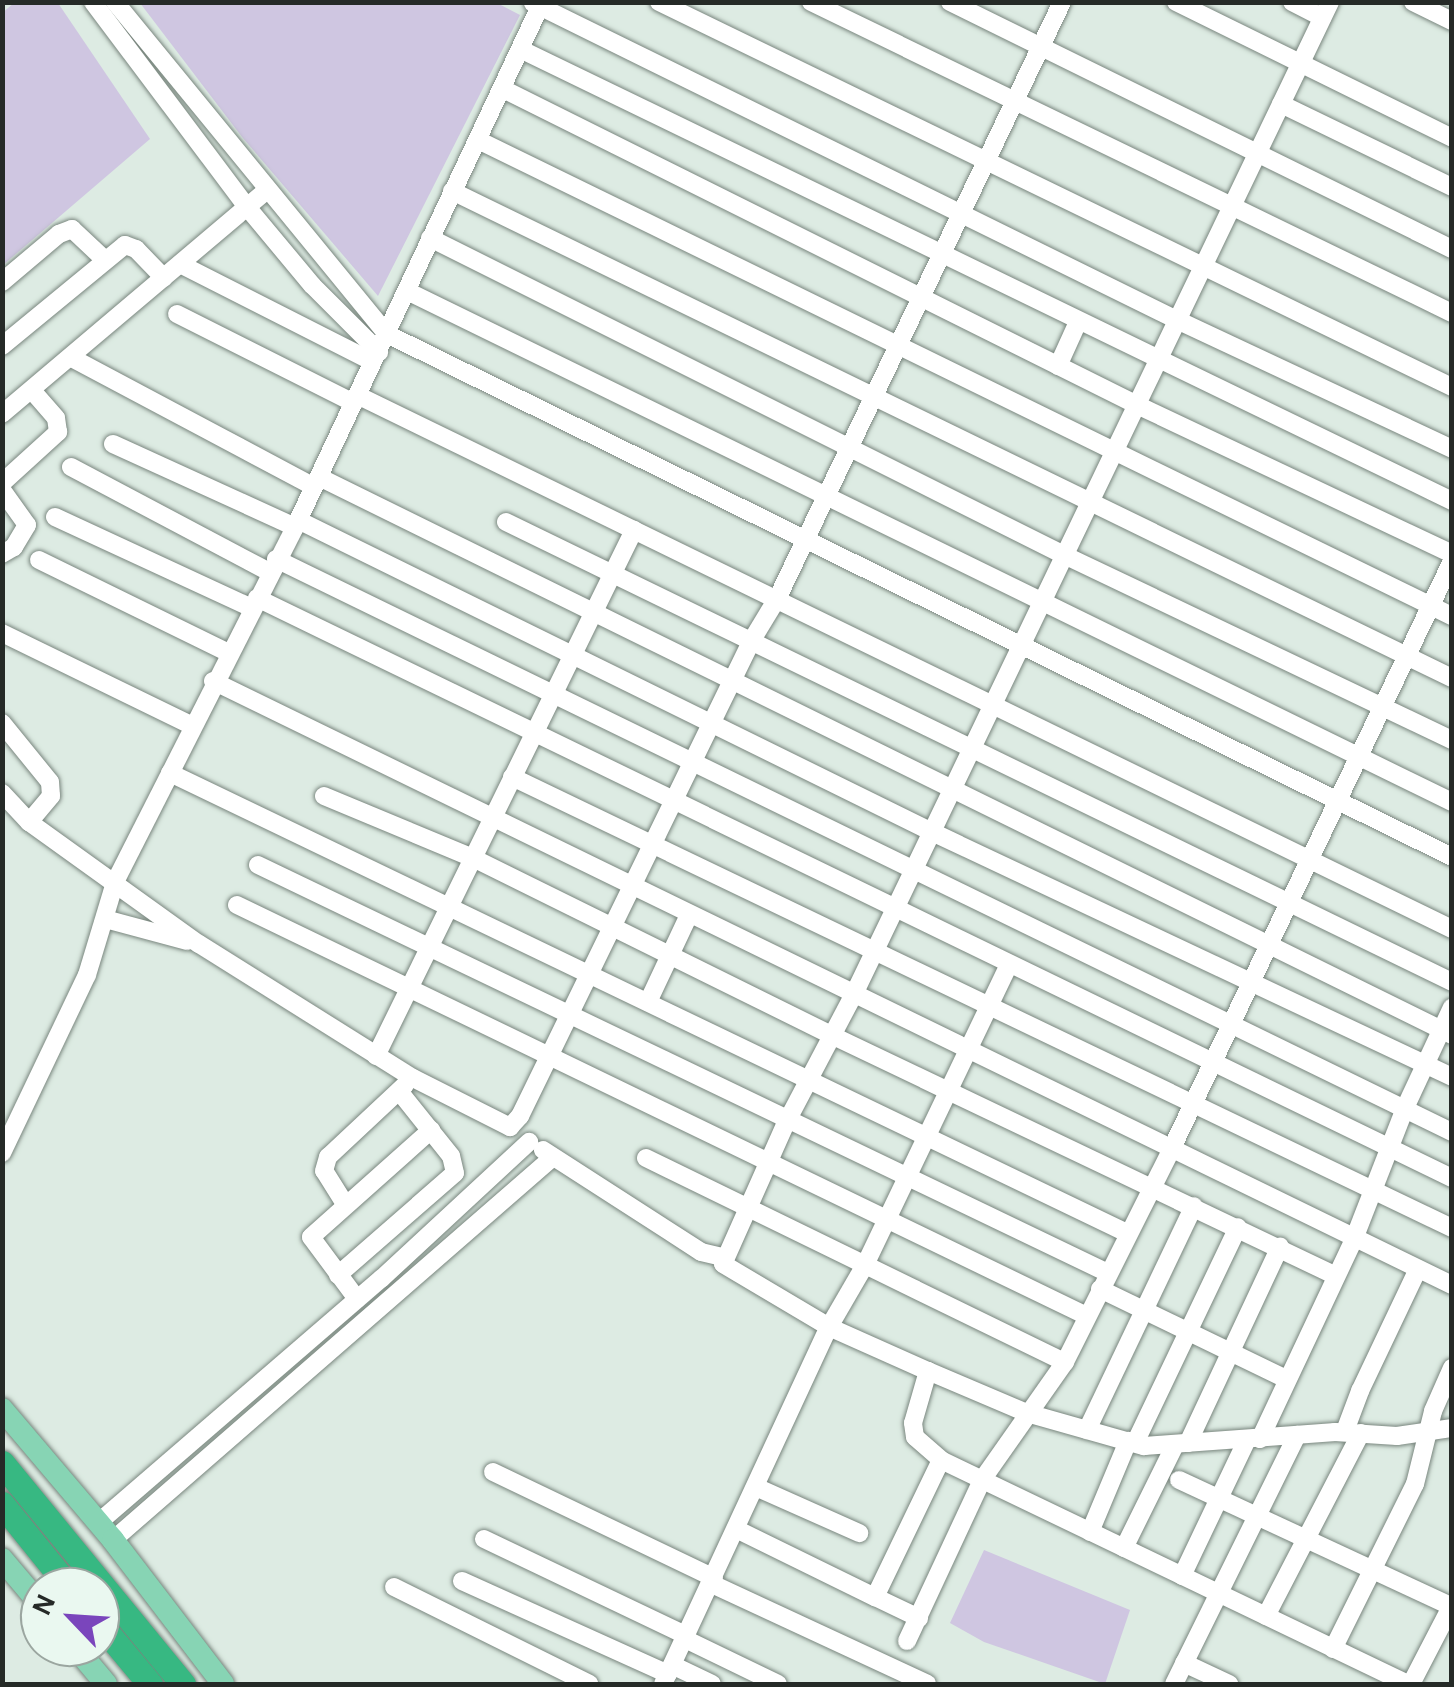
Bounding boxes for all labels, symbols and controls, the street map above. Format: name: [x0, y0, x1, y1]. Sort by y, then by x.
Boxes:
north arrow: [20, 1567, 120, 1667]
text: N: [28, 1590, 61, 1620]

